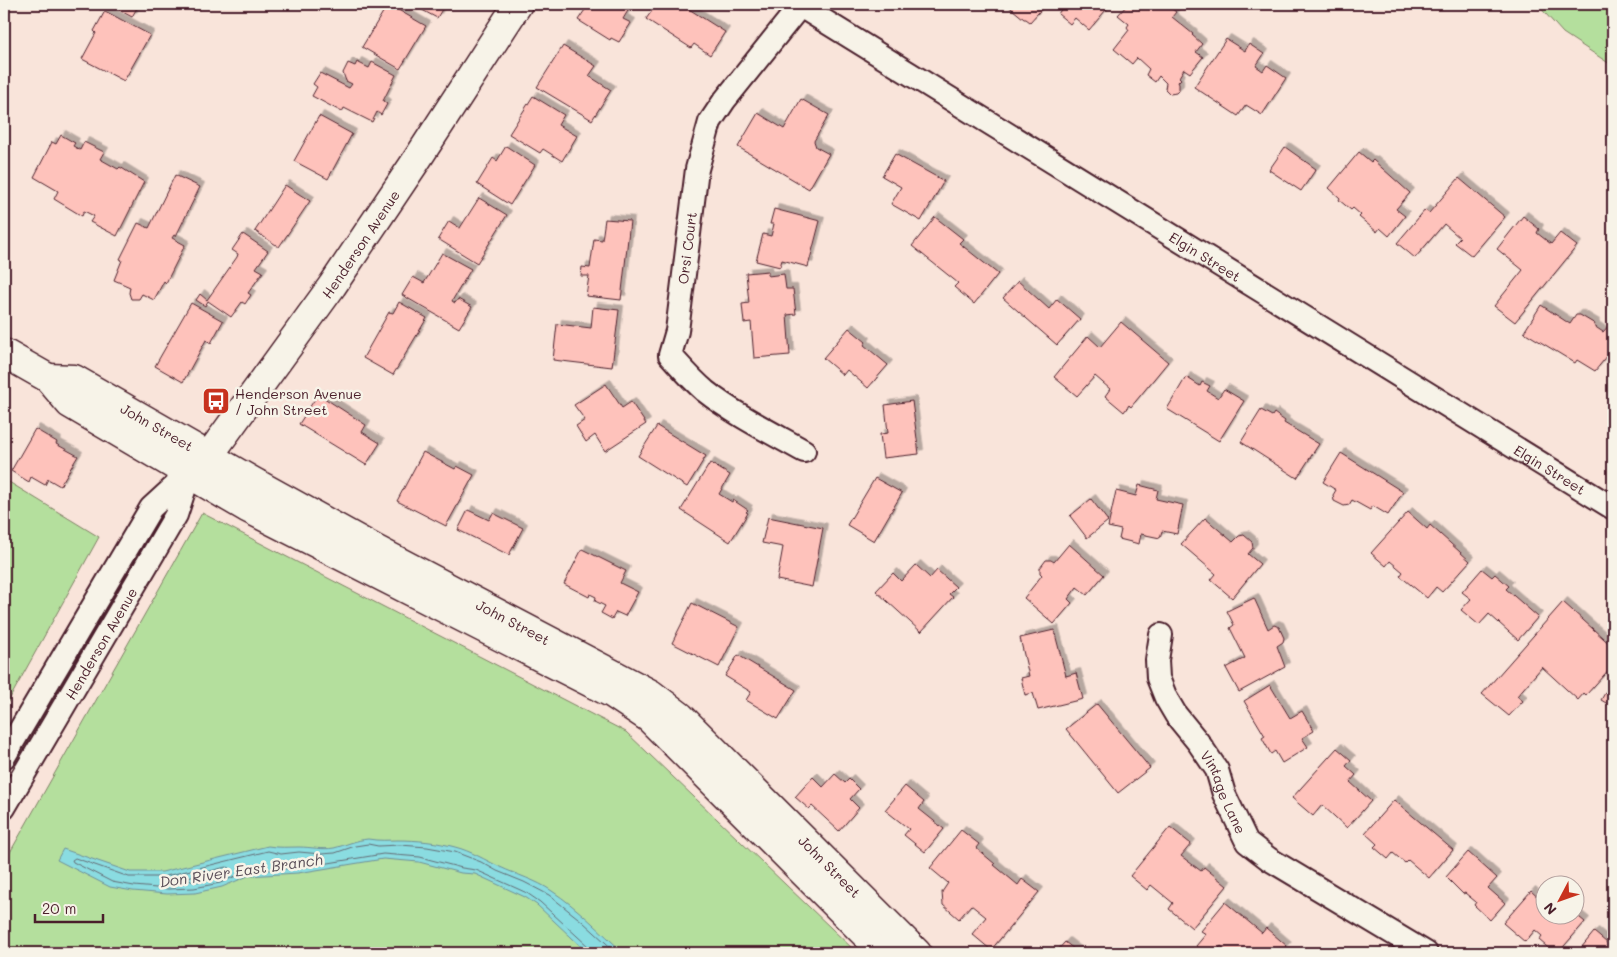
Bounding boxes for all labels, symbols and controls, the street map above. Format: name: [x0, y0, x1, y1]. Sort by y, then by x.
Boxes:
street label: Henderson Avenue: [317, 186, 404, 302]
street label: Orsi Court: [673, 211, 701, 285]
street label: Elgin Street: [1166, 227, 1245, 286]
place label: Henderson Avenue / John Street: [235, 384, 362, 419]
bus stop icon: Henderson Avenue / John Street: [201, 386, 231, 416]
street label: John Street: [118, 398, 197, 455]
street label: Elgin Street: [1511, 440, 1589, 498]
street label: Henderson Avenue: [60, 584, 141, 703]
street label: John Street: [473, 594, 554, 649]
street label: Vintage Lane: [1197, 746, 1251, 837]
street label: John Street: [795, 831, 865, 901]
water label: Don River East Branch: [158, 849, 324, 891]
north arrow: [1534, 874, 1584, 924]
scale bar: [35, 892, 102, 924]
text: 20 m: [42, 898, 76, 918]
text: N: [1539, 899, 1560, 919]

